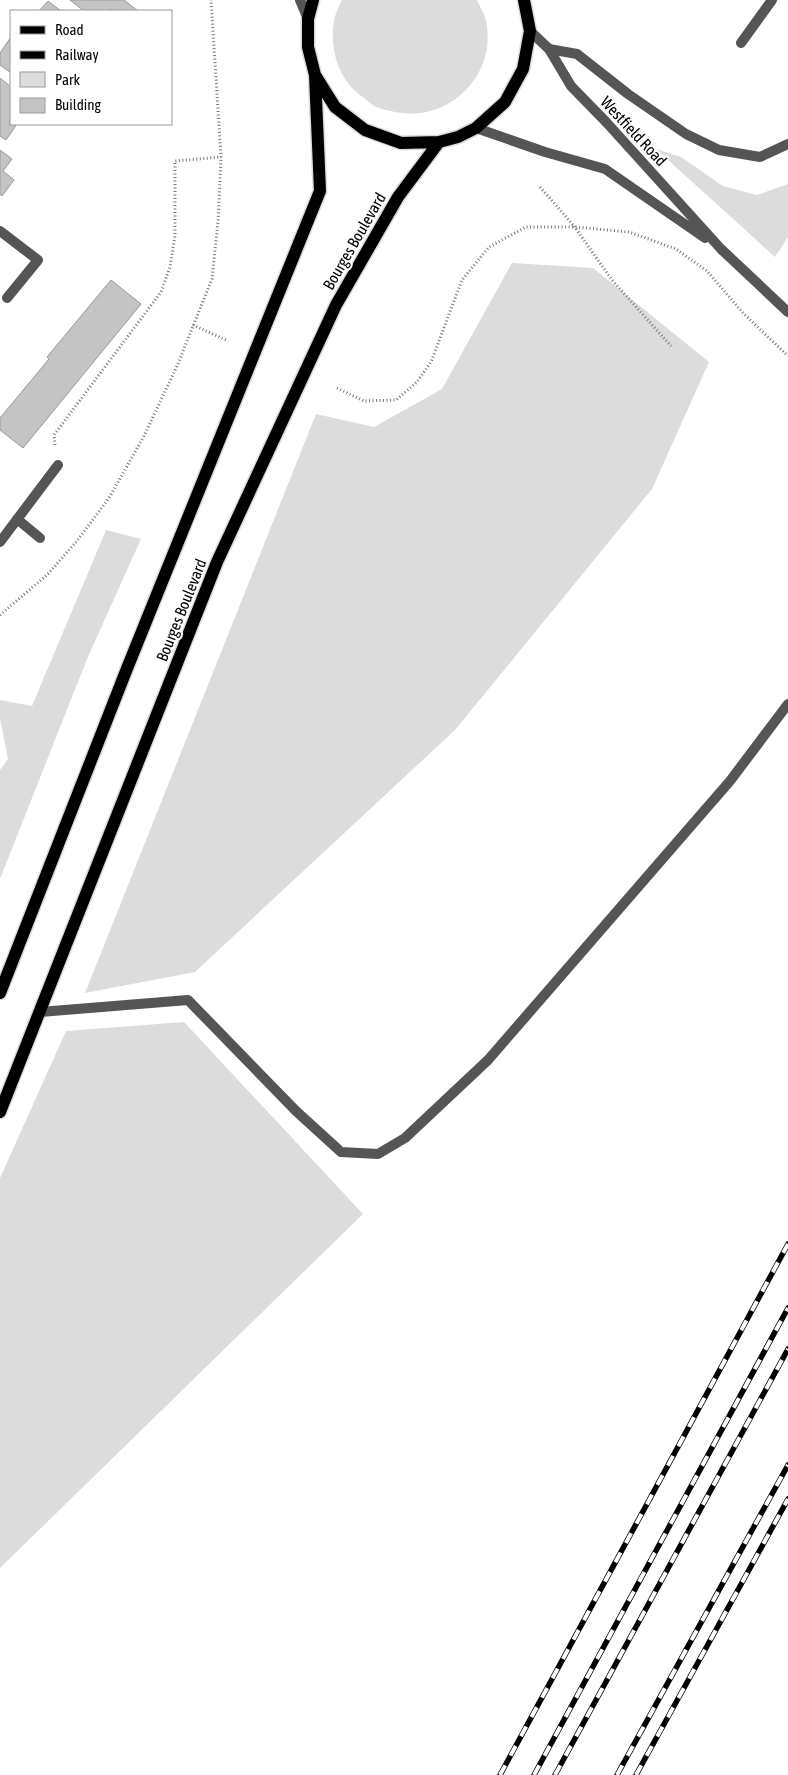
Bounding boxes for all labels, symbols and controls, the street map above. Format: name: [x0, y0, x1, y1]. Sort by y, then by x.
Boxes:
legend: [10, 10, 172, 125]
text: Road: [55, 21, 84, 38]
text: Railway: [55, 46, 99, 63]
text: Park: [55, 71, 80, 88]
street label: Westfield Road: [597, 93, 671, 169]
text: Building: [55, 96, 101, 113]
street label: Bourges Boulevard: [319, 189, 390, 293]
street label: Bourges Boulevard: [152, 556, 211, 664]

